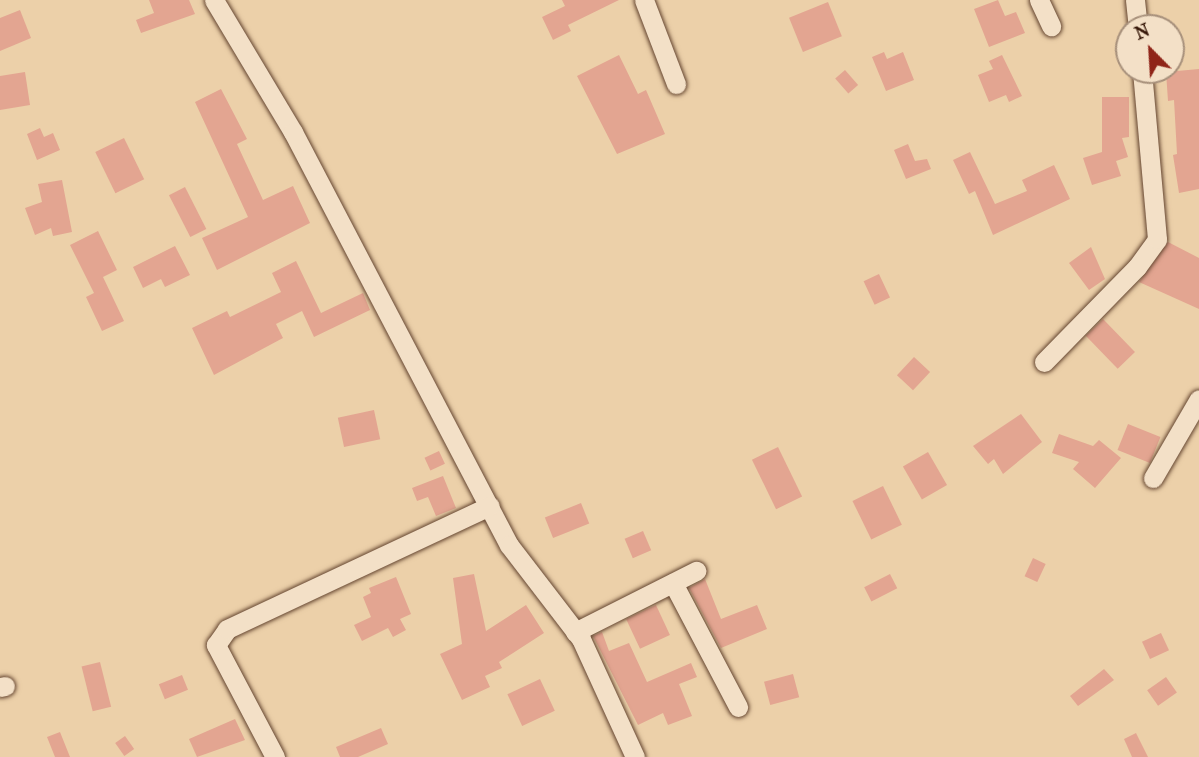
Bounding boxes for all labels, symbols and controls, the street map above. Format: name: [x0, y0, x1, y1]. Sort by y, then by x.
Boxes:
north arrow: [1115, 14, 1185, 84]
text: N: [1131, 19, 1153, 45]

